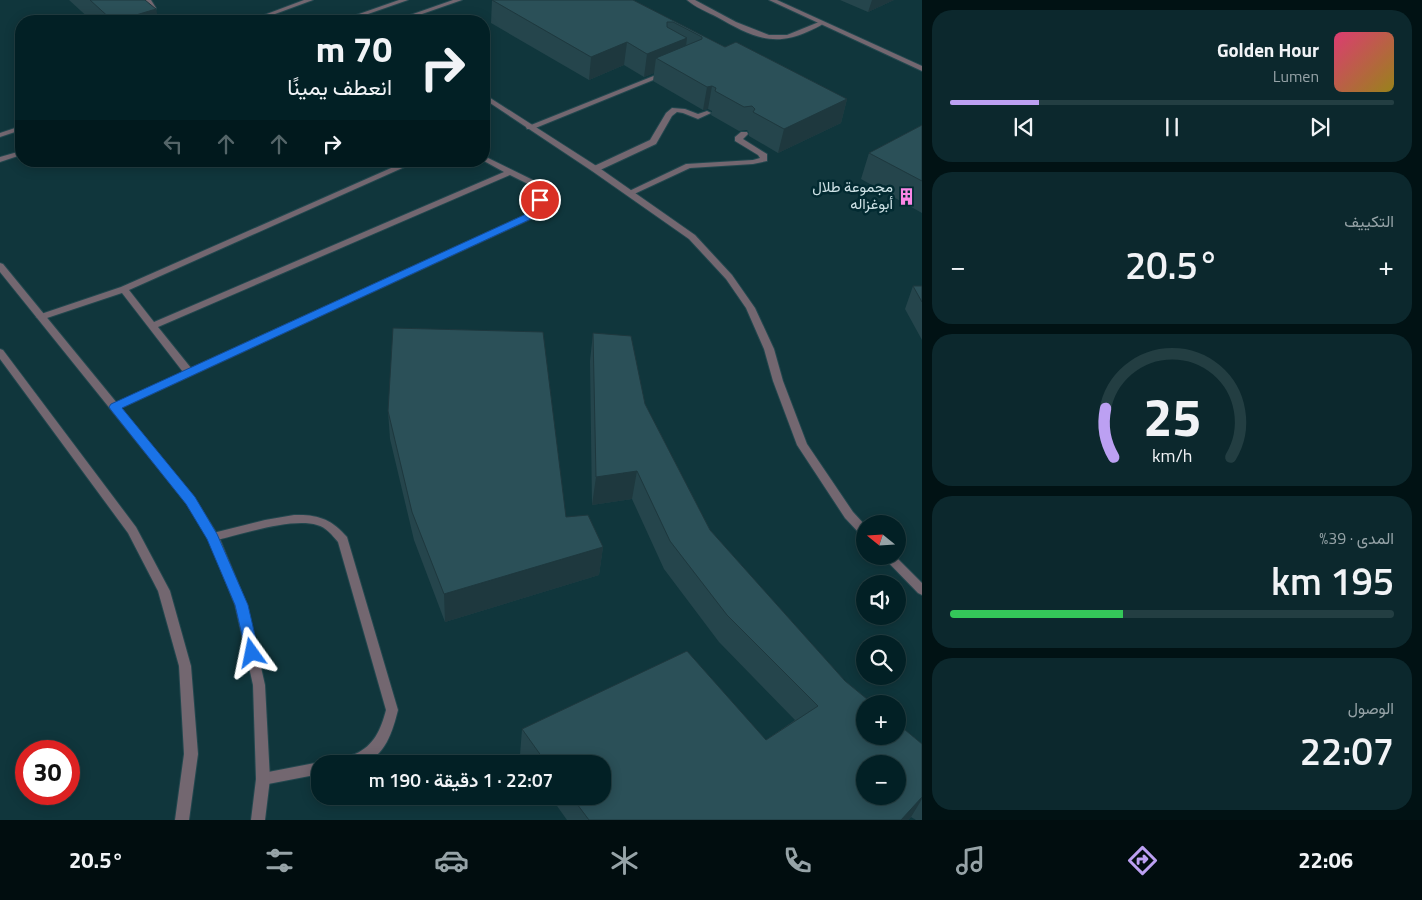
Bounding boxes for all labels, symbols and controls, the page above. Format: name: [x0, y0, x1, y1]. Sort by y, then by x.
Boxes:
text: 70 m: [316, 22, 392, 76]
icon: right: [410, 35, 475, 100]
text: Golden Hour: [1217, 35, 1319, 64]
text: Lumen: [1273, 64, 1319, 88]
text: انعطف يمينًا: [287, 70, 392, 104]
icon: previous: [1010, 113, 1038, 141]
icon: pause: [1158, 113, 1186, 141]
icon: next: [1306, 113, 1334, 141]
icon: left: [159, 130, 187, 158]
icon: ahead: [212, 130, 240, 158]
icon: ahead: [265, 130, 293, 158]
icon: right: [318, 130, 346, 158]
place label: مجموعة طلال أبوغزاله: [812, 175, 894, 215]
pin: [519, 179, 561, 221]
icon: arrive: [526, 186, 554, 214]
building icon: مجموعة طلال أبوغزاله: [897, 186, 917, 206]
text: التكييف: [1344, 209, 1394, 233]
text: 20.5°: [1125, 236, 1219, 294]
text: −: [950, 244, 966, 287]
text: +: [1378, 244, 1394, 287]
text: 25: [1143, 377, 1201, 456]
text: km/h: [1152, 442, 1192, 469]
north arrow: [856, 515, 906, 565]
map controls: [856, 515, 906, 805]
text: المدى · 39%: [1319, 526, 1394, 550]
text: 195 km: [1271, 552, 1394, 610]
button: sound: [856, 575, 906, 625]
position arrow: [225, 626, 277, 678]
button: search: [856, 635, 906, 685]
button: +: [856, 695, 906, 745]
text: الوصول: [1348, 696, 1394, 720]
text: 22:07: [1300, 722, 1394, 780]
speed limit sign: 30: [15, 740, 80, 805]
button: −: [856, 755, 906, 805]
text: 22:07 · 1 دقيقة · 190 m: [369, 765, 553, 794]
text: 20.5°: [69, 843, 124, 877]
icon: filters: [262, 843, 297, 878]
icon: car: [434, 843, 469, 878]
icon: climate: [607, 843, 642, 878]
icon: phone: [780, 843, 815, 878]
icon: music: [953, 843, 988, 878]
icon: directions: [1125, 843, 1160, 878]
text: 22:06: [1298, 843, 1353, 877]

